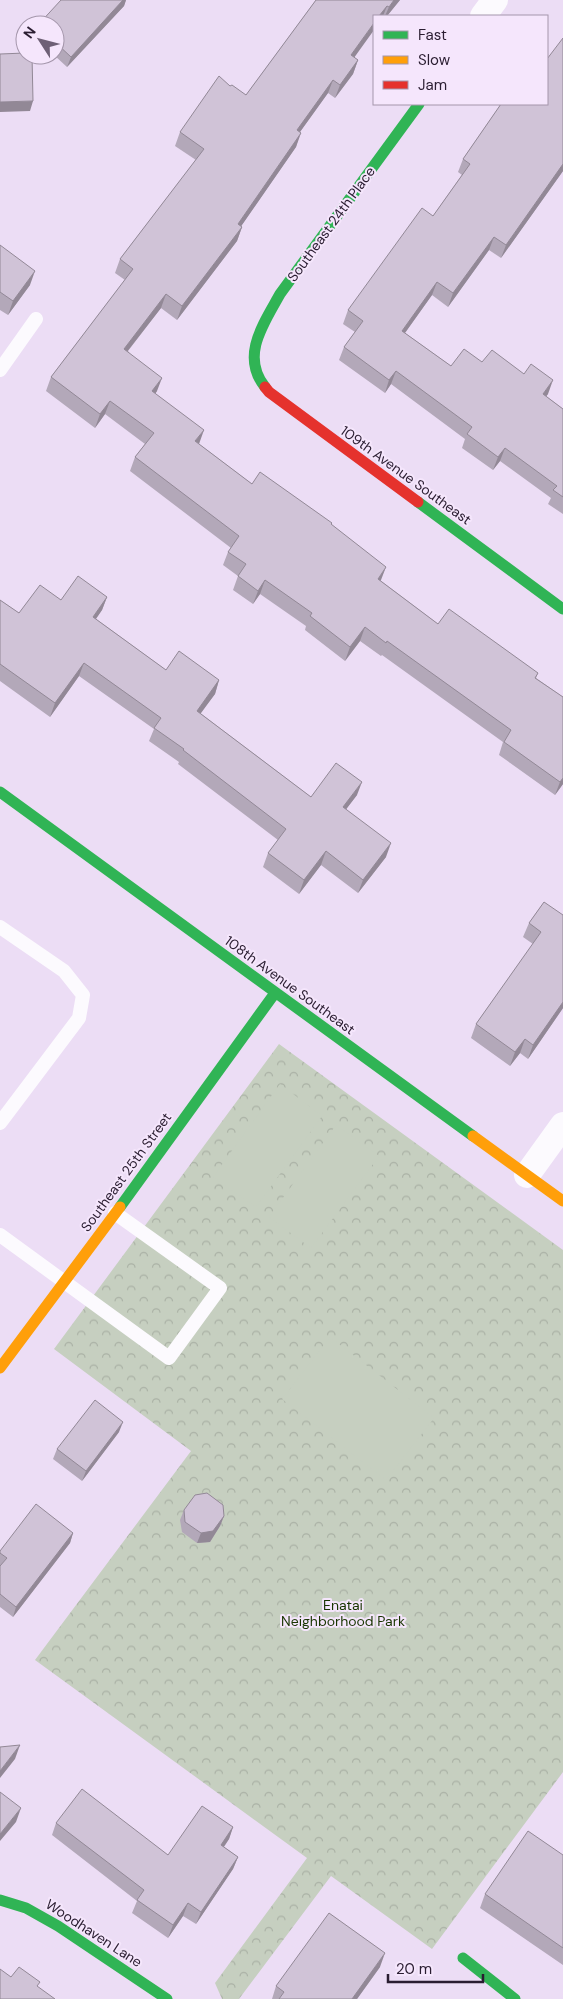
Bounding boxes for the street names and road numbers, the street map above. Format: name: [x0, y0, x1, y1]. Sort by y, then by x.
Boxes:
street label: Southeast 24th Place: [283, 163, 379, 285]
street label: 109th Avenue Southeast: [337, 422, 475, 528]
street label: 108th Avenue Southeast: [221, 932, 359, 1038]
street label: Southeast 25th Street: [77, 1109, 175, 1235]
street label: Woodhaven Lane: [42, 1895, 146, 1971]

